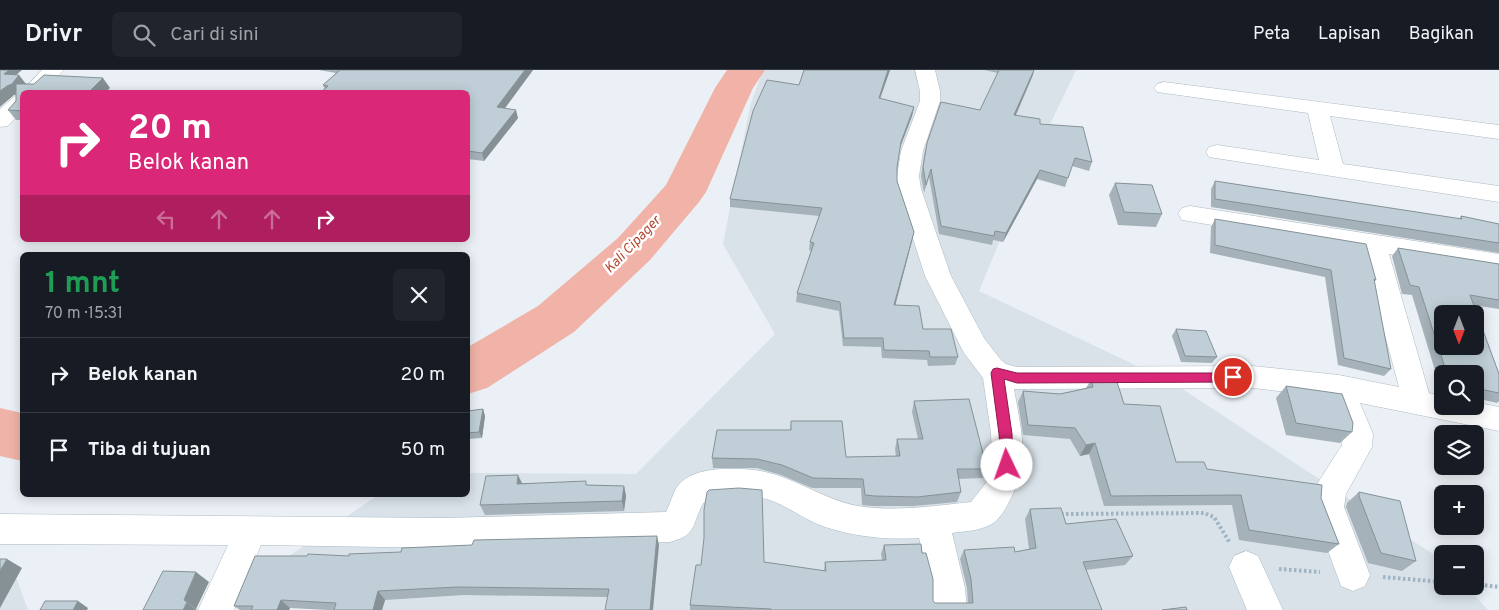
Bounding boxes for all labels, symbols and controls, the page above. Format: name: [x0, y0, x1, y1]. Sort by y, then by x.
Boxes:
search box: [112, 12, 462, 57]
text: Drivr: [25, 20, 82, 50]
icon: search: [130, 21, 158, 49]
text: Cari di sini: [170, 23, 259, 47]
text: Peta: [1253, 23, 1290, 46]
text: Lapisan: [1318, 23, 1381, 46]
text: Bagikan: [1409, 23, 1474, 46]
text: 20 m: [128, 107, 212, 151]
icon: right: [45, 110, 110, 175]
text: Belok kanan: [128, 150, 249, 177]
icon: left: [152, 205, 180, 233]
icon: ahead: [205, 205, 233, 233]
icon: ahead: [258, 205, 286, 233]
icon: right: [311, 205, 339, 233]
water label: Kali Cipager: [601, 212, 666, 277]
text: 1 mnt: [45, 266, 120, 303]
button: close: [393, 269, 445, 321]
text: 70 m · 15:31: [45, 304, 123, 324]
north arrow: [1434, 305, 1484, 355]
map controls: [1434, 305, 1484, 595]
pin: [1212, 356, 1254, 398]
icon: right: [45, 361, 73, 389]
text: Belok kanan: [88, 363, 198, 387]
text: 20 m: [401, 363, 445, 387]
icon: arrive: [1219, 363, 1247, 391]
button: search: [1434, 365, 1484, 415]
button: layers: [1434, 425, 1484, 475]
icon: arrive: [45, 436, 73, 464]
text: Tiba di tujuan: [88, 438, 211, 462]
text: 50 m: [400, 438, 445, 462]
position arrow: [980, 438, 1032, 490]
button: +: [1434, 485, 1484, 535]
button: −: [1434, 545, 1484, 595]

